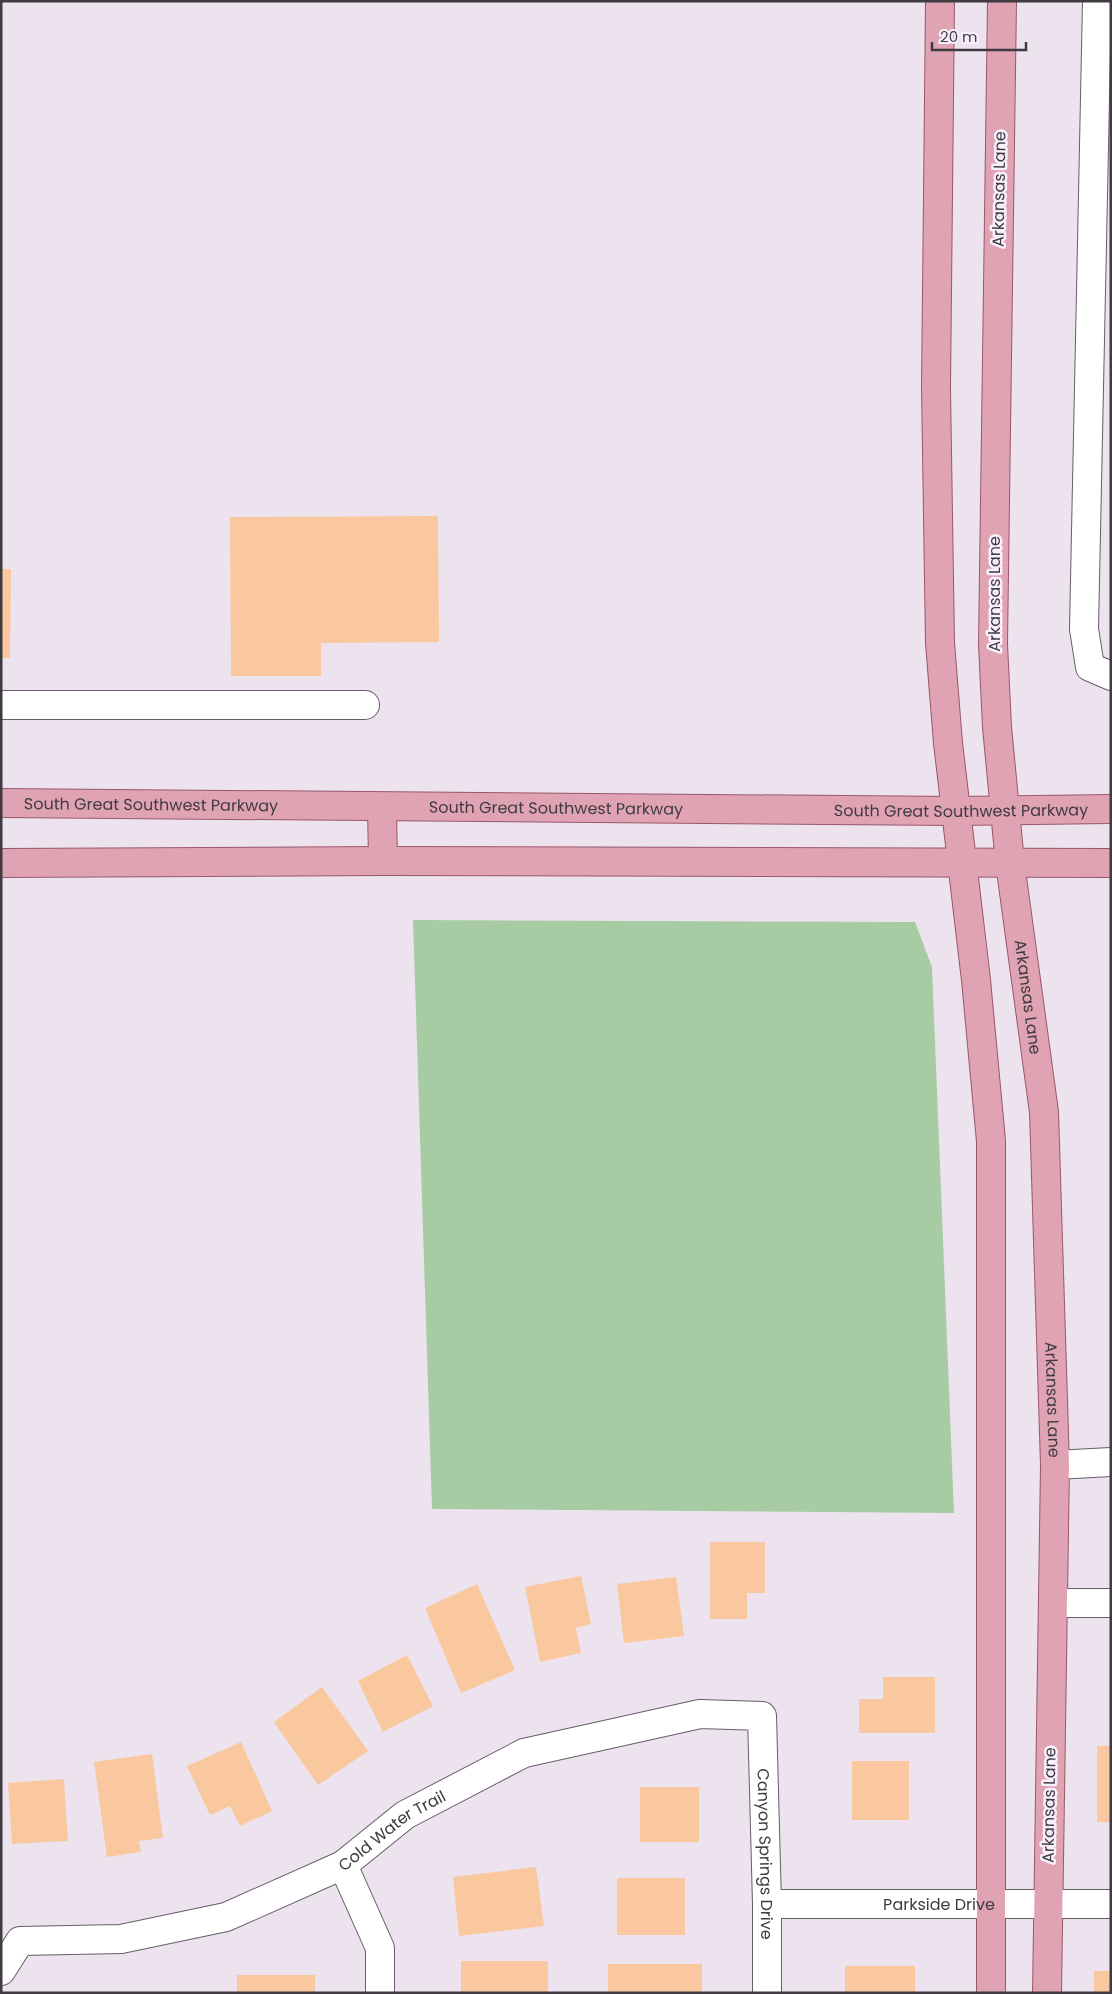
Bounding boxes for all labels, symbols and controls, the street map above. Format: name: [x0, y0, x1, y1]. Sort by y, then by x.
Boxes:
scale bar: [932, 20, 1026, 52]
text: 20 m: [940, 26, 978, 47]
street label: Arkansas Lane: [986, 131, 1012, 247]
street label: Arkansas Lane: [983, 536, 1006, 652]
street label: South Great Southwest Parkway: [24, 792, 278, 817]
street label: South Great Southwest Parkway: [429, 795, 683, 820]
street label: South Great Southwest Parkway: [834, 798, 1088, 823]
street label: Arkansas Lane: [1009, 938, 1048, 1056]
street label: Arkansas Lane: [1040, 1342, 1066, 1458]
street label: Arkansas Lane: [1036, 1747, 1062, 1863]
street label: Canyon Springs Drive: [752, 1768, 779, 1940]
street label: Cold Water Trail: [333, 1784, 450, 1876]
street label: Parkside Drive: [883, 1893, 995, 1916]

